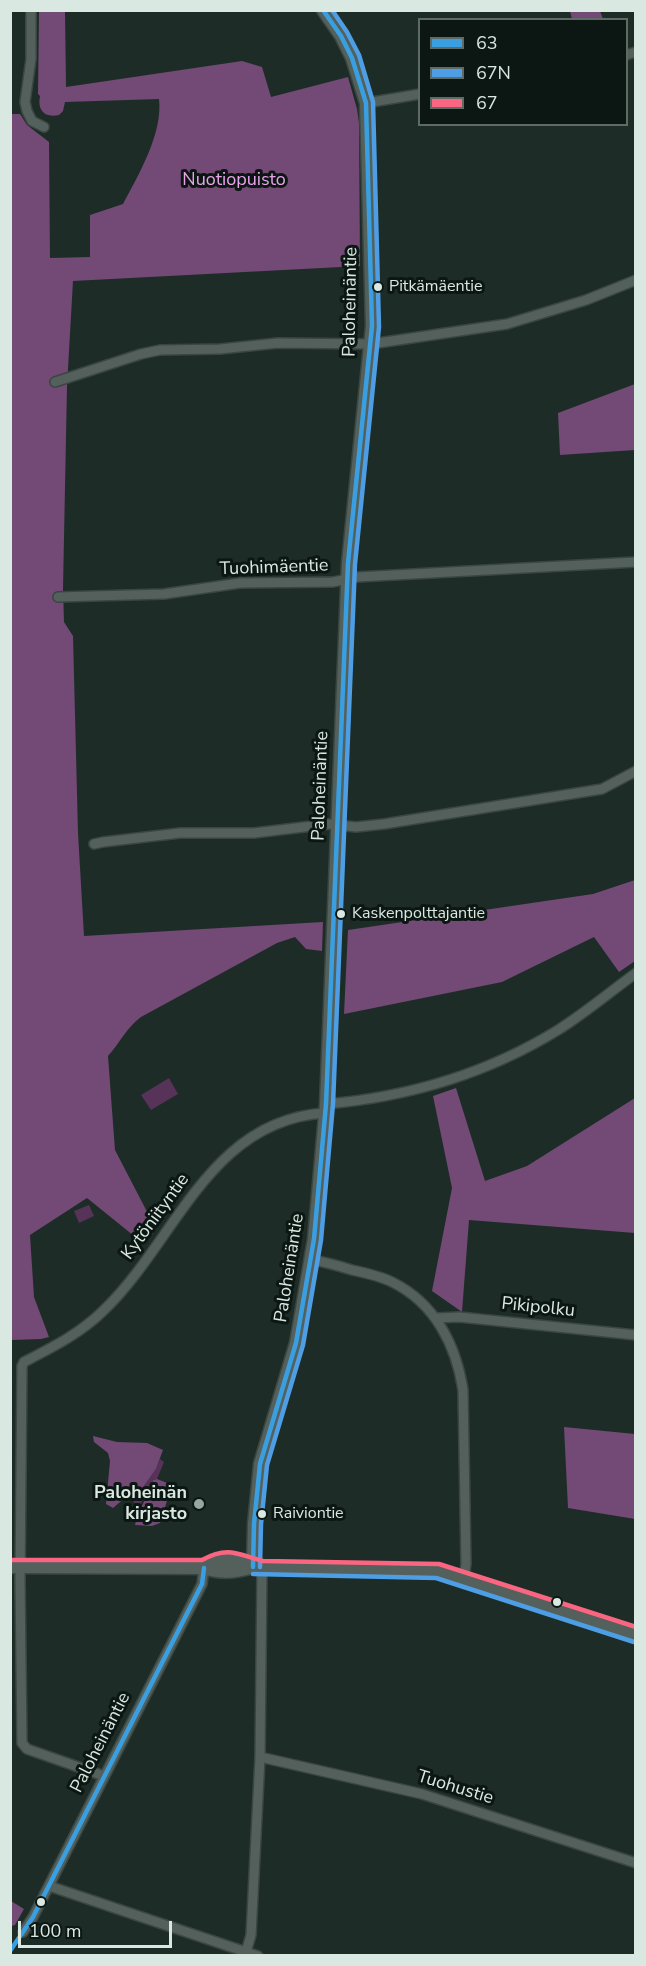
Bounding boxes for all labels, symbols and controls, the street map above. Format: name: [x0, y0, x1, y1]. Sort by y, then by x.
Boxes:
legend: [418, 18, 628, 126]
text: 63: [476, 31, 498, 55]
text: 67N: [476, 61, 511, 85]
text: 67: [476, 91, 498, 115]
park label: Nuotiopuisto: [182, 170, 286, 192]
street label: Paloheinäntie: [339, 247, 363, 357]
place label: Pitkämäentie: [389, 277, 482, 297]
marker: Pitkämäentie: [372, 281, 384, 293]
street label: Tuohimäentie: [219, 555, 329, 581]
street label: Paloheinäntie: [308, 731, 334, 841]
place label: Kaskenpolttajantie: [352, 904, 485, 924]
marker: Kaskenpolttajantie: [335, 908, 347, 920]
street label: Kytöniityntie: [118, 1170, 194, 1264]
street label: Paloheinäntie: [271, 1212, 309, 1324]
street label: Pikipolku: [500, 1293, 576, 1323]
place label: Paloheinän kirjasto: [94, 1483, 187, 1526]
marker: Paloheinän kirjasto: [192, 1497, 206, 1511]
place label: Raiviontie: [273, 1504, 344, 1524]
marker: Raiviontie: [256, 1508, 268, 1520]
unlabelled marker: [551, 1596, 563, 1608]
street label: Paloheinäntie: [66, 1689, 136, 1797]
street label: Tuohustie: [414, 1766, 496, 1810]
unlabelled marker: [35, 1896, 47, 1908]
scale bar: [21, 1909, 176, 1947]
text: 100 m: [29, 1919, 81, 1943]

